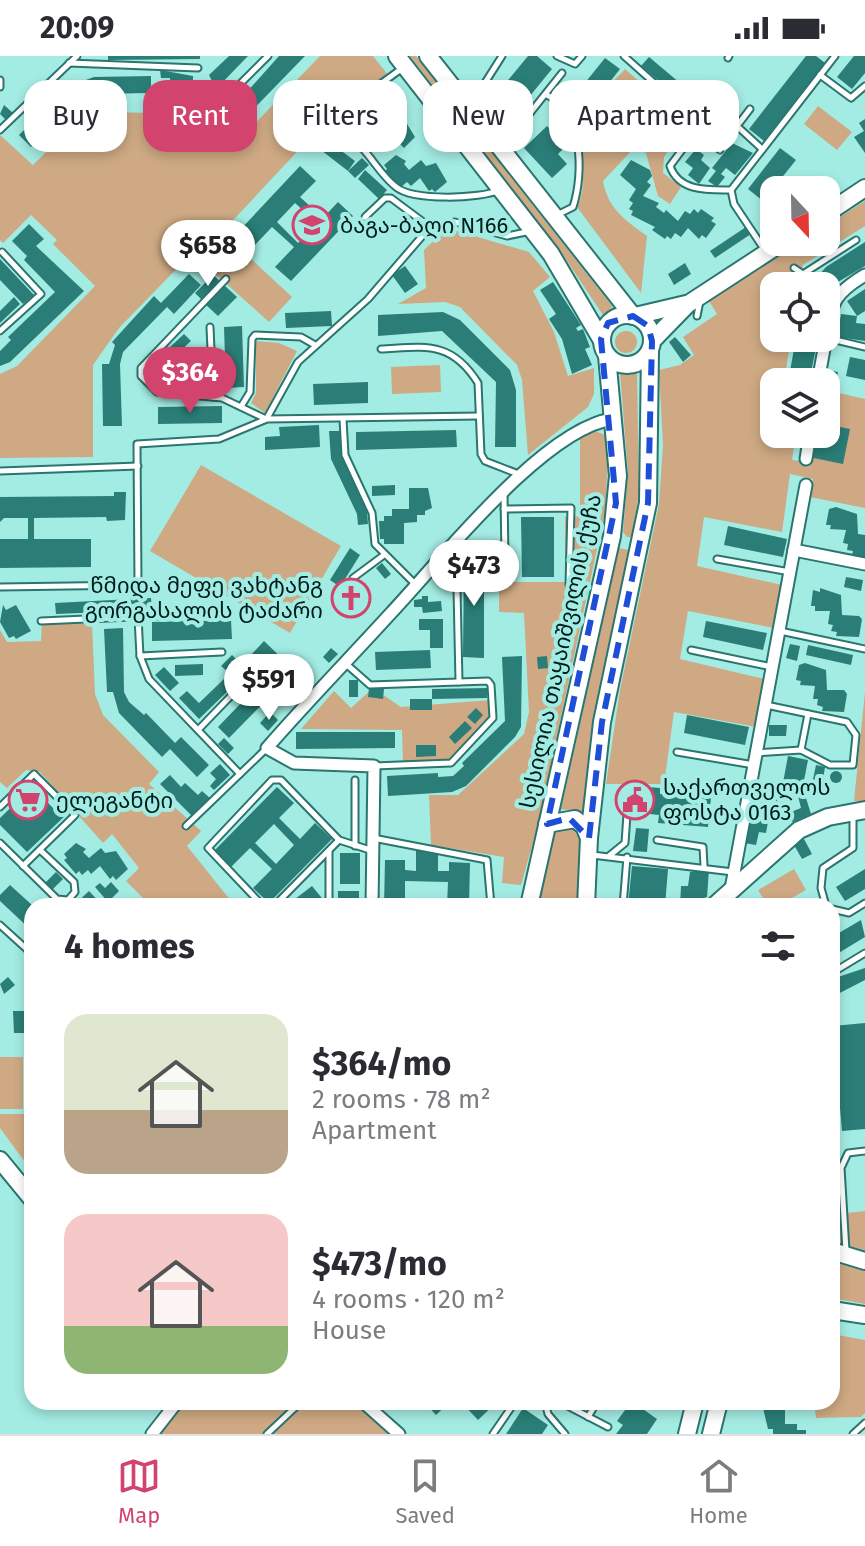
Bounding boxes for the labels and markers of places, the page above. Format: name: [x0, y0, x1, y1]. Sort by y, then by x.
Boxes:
school or university icon: ბაგა-ბაღი N166: [291, 204, 333, 246]
place label: ბაგა-ბაღი N166: [340, 212, 508, 239]
pin: $658: [161, 220, 255, 288]
pin: $364: [143, 347, 237, 415]
pin: $473: [427, 540, 521, 608]
place label: წმიდა მეფე ვახტანგ გორგასალის ტაძარი: [85, 572, 323, 624]
church icon: წმიდა მეფე ვახტანგ გორგასალის ტაძარი: [330, 577, 372, 619]
pin: $591: [222, 654, 316, 722]
place label: საქართველოს ფოსტა 0163: [663, 774, 830, 826]
supermarket icon: ელეგანტი: [7, 779, 49, 821]
public building icon: საქართველოს ფოსტა 0163: [614, 779, 656, 821]
place label: ელეგანტი: [56, 787, 173, 814]

